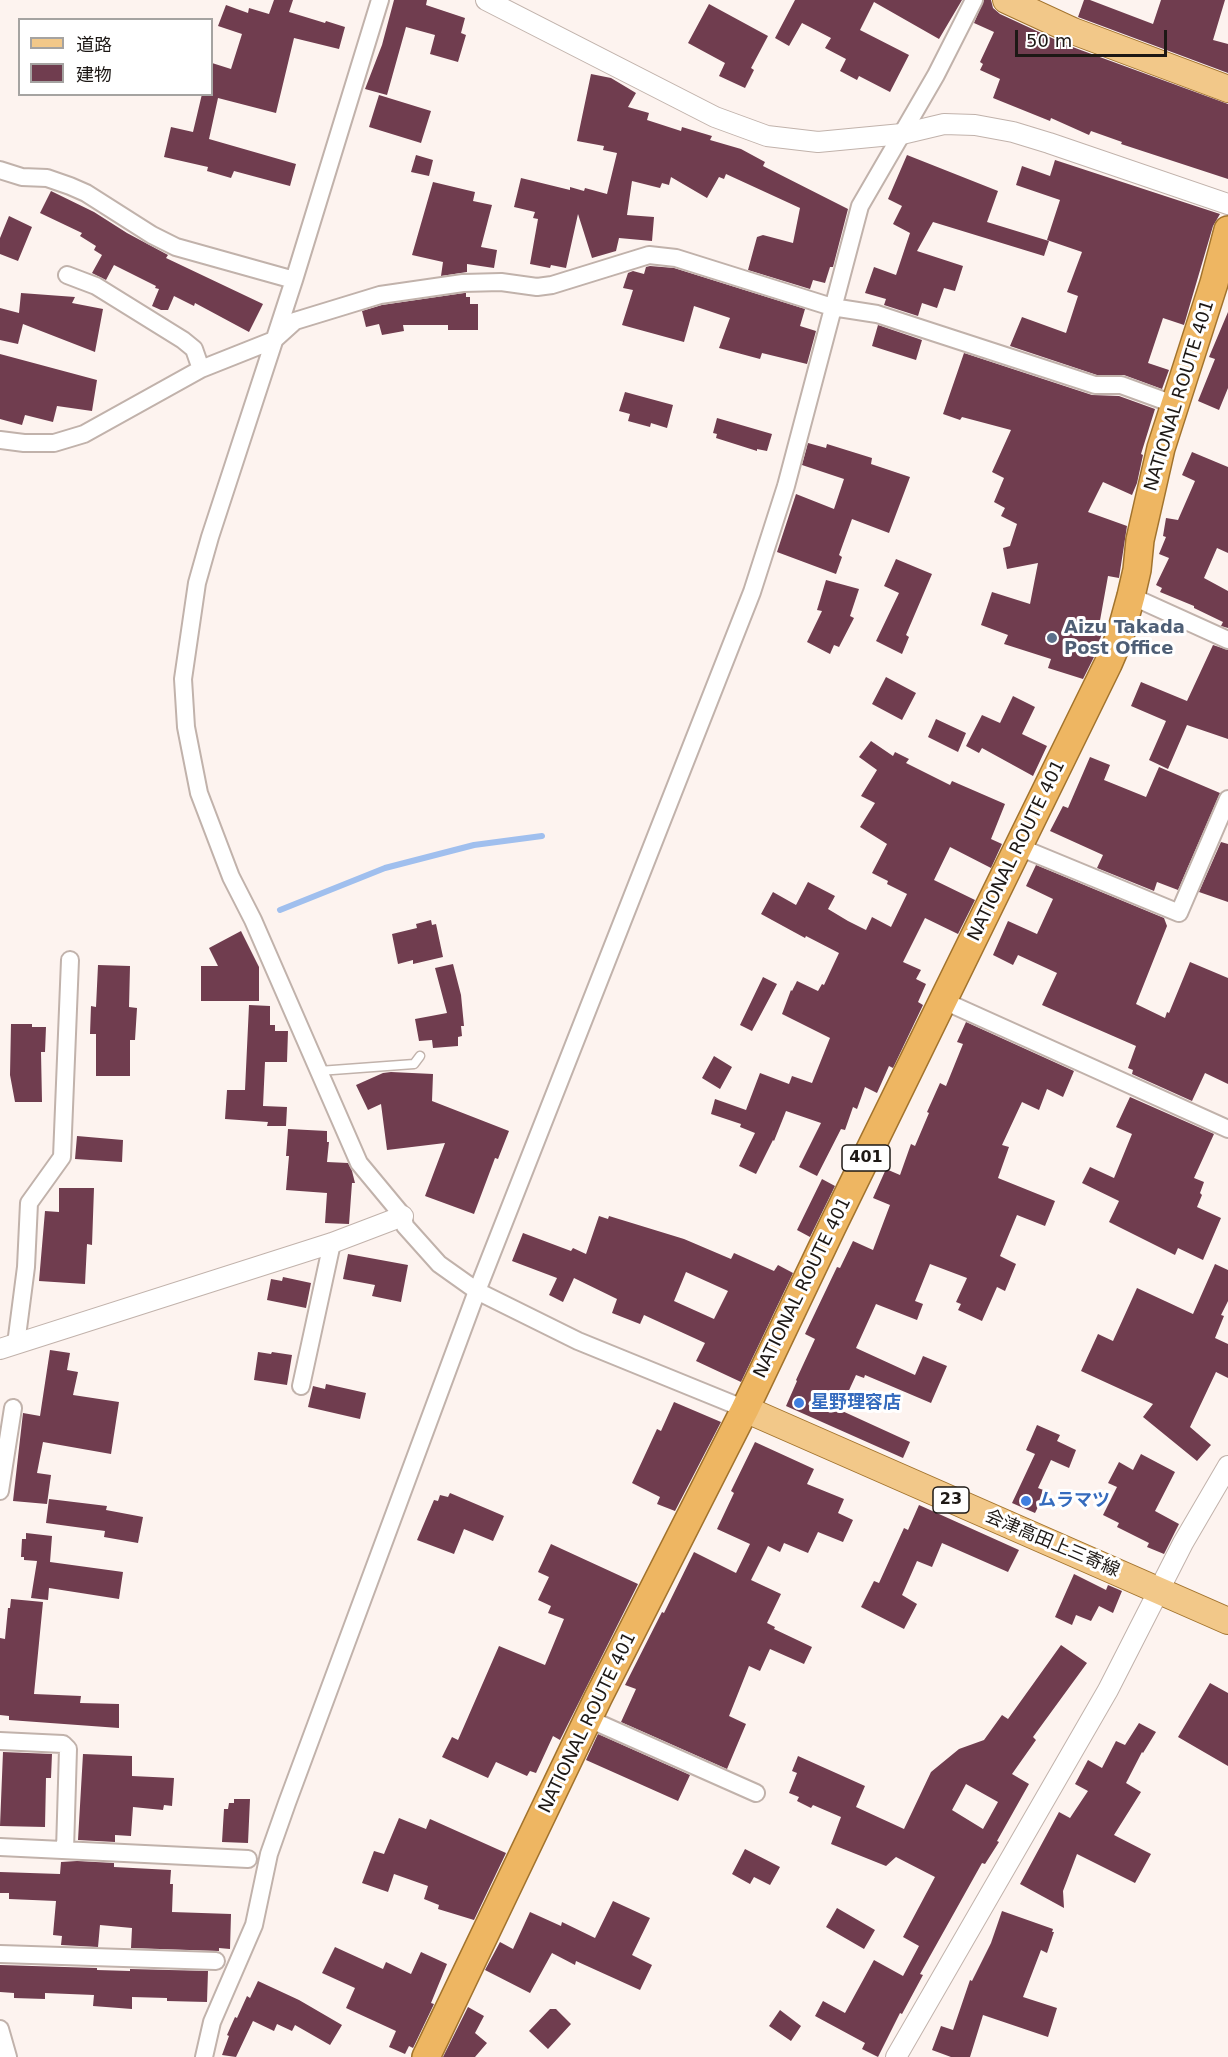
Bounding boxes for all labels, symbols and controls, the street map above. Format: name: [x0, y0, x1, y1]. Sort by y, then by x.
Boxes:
legend: [18, 18, 213, 96]
scale bar: [1018, 18, 1170, 56]
text: 50 m: [1026, 30, 1072, 51]
text: 道路: [76, 34, 112, 55]
text: 建物: [76, 64, 112, 85]
street label: NATIONAL ROUTE 401: [1141, 298, 1219, 494]
place label: Aizu Takada Post Office: [1064, 617, 1185, 660]
marker: Aizu Takada Post Office: [1045, 631, 1059, 645]
street label: NATIONAL ROUTE 401: [964, 757, 1070, 945]
road number: 401: [842, 1145, 890, 1171]
street label: NATIONAL ROUTE 401: [750, 1194, 856, 1382]
place label: 星野理容店: [811, 1392, 901, 1414]
marker: 星野理容店: [792, 1396, 806, 1410]
road number: 23: [933, 1487, 969, 1513]
place label: ムラマツ: [1038, 1490, 1110, 1512]
marker: ムラマツ: [1019, 1494, 1033, 1508]
street label: 会津高田上三寄線: [982, 1506, 1122, 1582]
street label: NATIONAL ROUTE 401: [535, 1629, 641, 1817]

